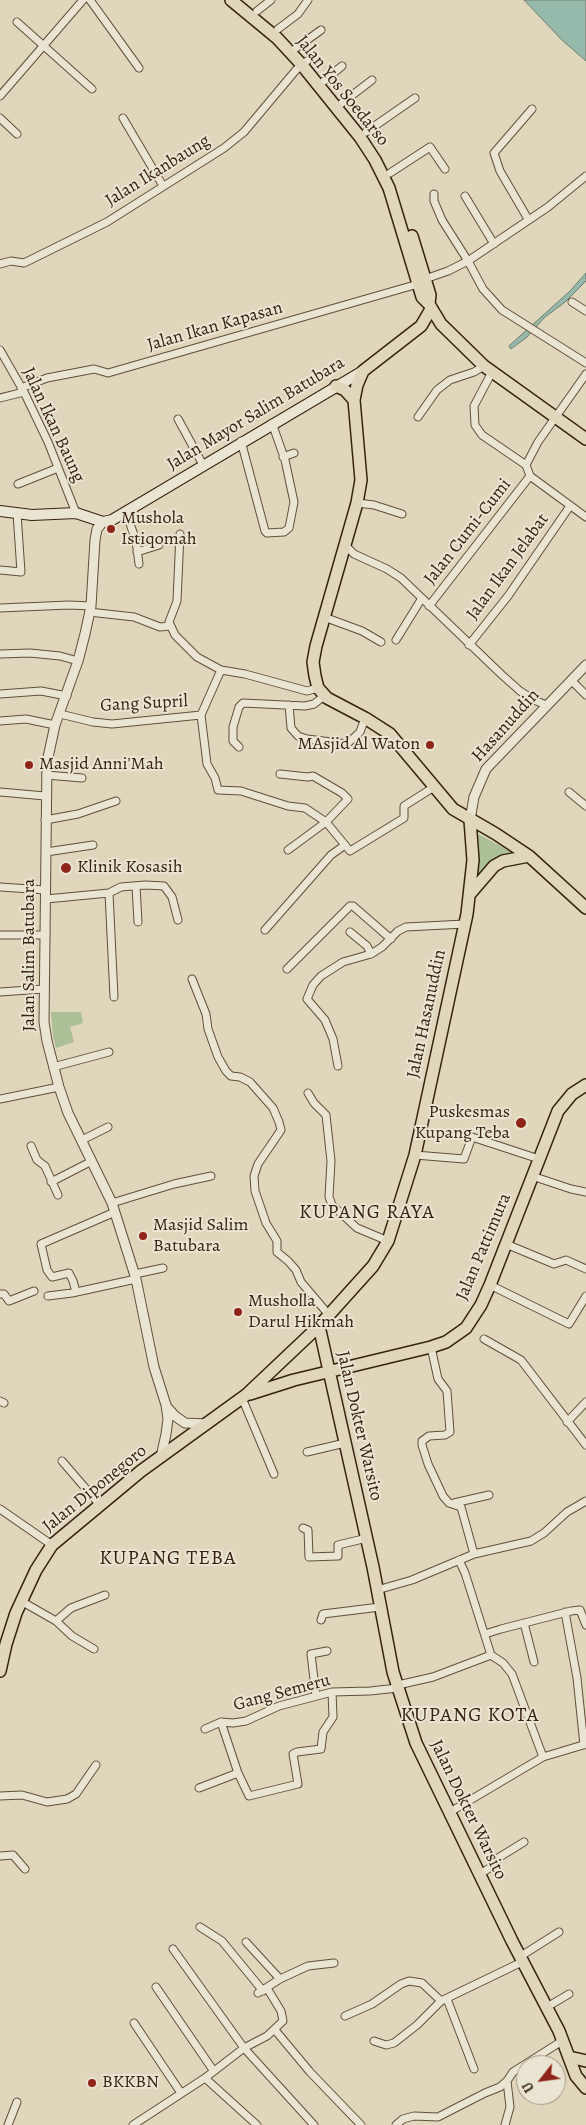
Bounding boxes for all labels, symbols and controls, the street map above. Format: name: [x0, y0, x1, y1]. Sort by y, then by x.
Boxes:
street label: Jalan Yos Soedarso: [291, 31, 393, 151]
street label: Jalan Ikanbaung: [102, 130, 214, 212]
street label: Jalan Ikan Kapasan: [145, 297, 285, 357]
street label: Jalan Mayor Salim Batubara: [163, 352, 349, 476]
street label: Jalan Ikan Baung: [17, 364, 89, 486]
street label: Jalan Cumi-Cumi: [420, 475, 516, 589]
place label: Mushola Istiqomah: [121, 508, 197, 550]
street label: Jalan Ikan Jelabat: [462, 510, 554, 624]
marker: Mushola Istiqomah: [105, 523, 117, 535]
street label: Hasanuddin: [467, 685, 545, 767]
street label: Gang Supril: [100, 691, 188, 717]
place label: MAsjid Al Waton: [298, 734, 420, 756]
marker: MAsjid Al Waton: [424, 739, 436, 751]
place label: Masjid Anni'Mah: [39, 754, 164, 776]
marker: Masjid Anni'Mah: [23, 759, 35, 771]
place label: Klinik Kosasih: [77, 857, 182, 879]
marker: Klinik Kosasih: [59, 861, 73, 875]
street label: Jalan Salim Batubara: [19, 879, 41, 1031]
street label: Jalan Hasanuddin: [403, 948, 451, 1080]
place label: Puskesmas Kupang Teba: [415, 1102, 510, 1144]
marker: Puskesmas Kupang Teba: [514, 1116, 528, 1130]
street label: Jalan Pattimura: [452, 1190, 516, 1304]
district label: KUPANG RAYA: [298, 1201, 436, 1225]
place label: Masjid Salim Batubara: [153, 1215, 249, 1258]
marker: Masjid Salim Batubara: [137, 1230, 149, 1242]
place label: Musholla Darul Hikmah: [248, 1291, 354, 1334]
marker: Musholla Darul Hikmah: [232, 1306, 244, 1318]
street label: Jalan Dokter Warsito: [331, 1349, 387, 1503]
street label: Jalan Diponegoro: [39, 1440, 151, 1538]
district label: KUPANG TEBA: [98, 1547, 238, 1571]
street label: Gang Semeru: [231, 1670, 333, 1716]
district label: KUPANG KOTA: [399, 1704, 541, 1728]
street label: Jalan Dokter Warsito: [425, 1737, 511, 1883]
north arrow: [516, 2055, 566, 2105]
place label: BKKBN: [102, 2072, 159, 2094]
marker: BKKBN: [86, 2077, 98, 2089]
text: U: [518, 2079, 539, 2096]

